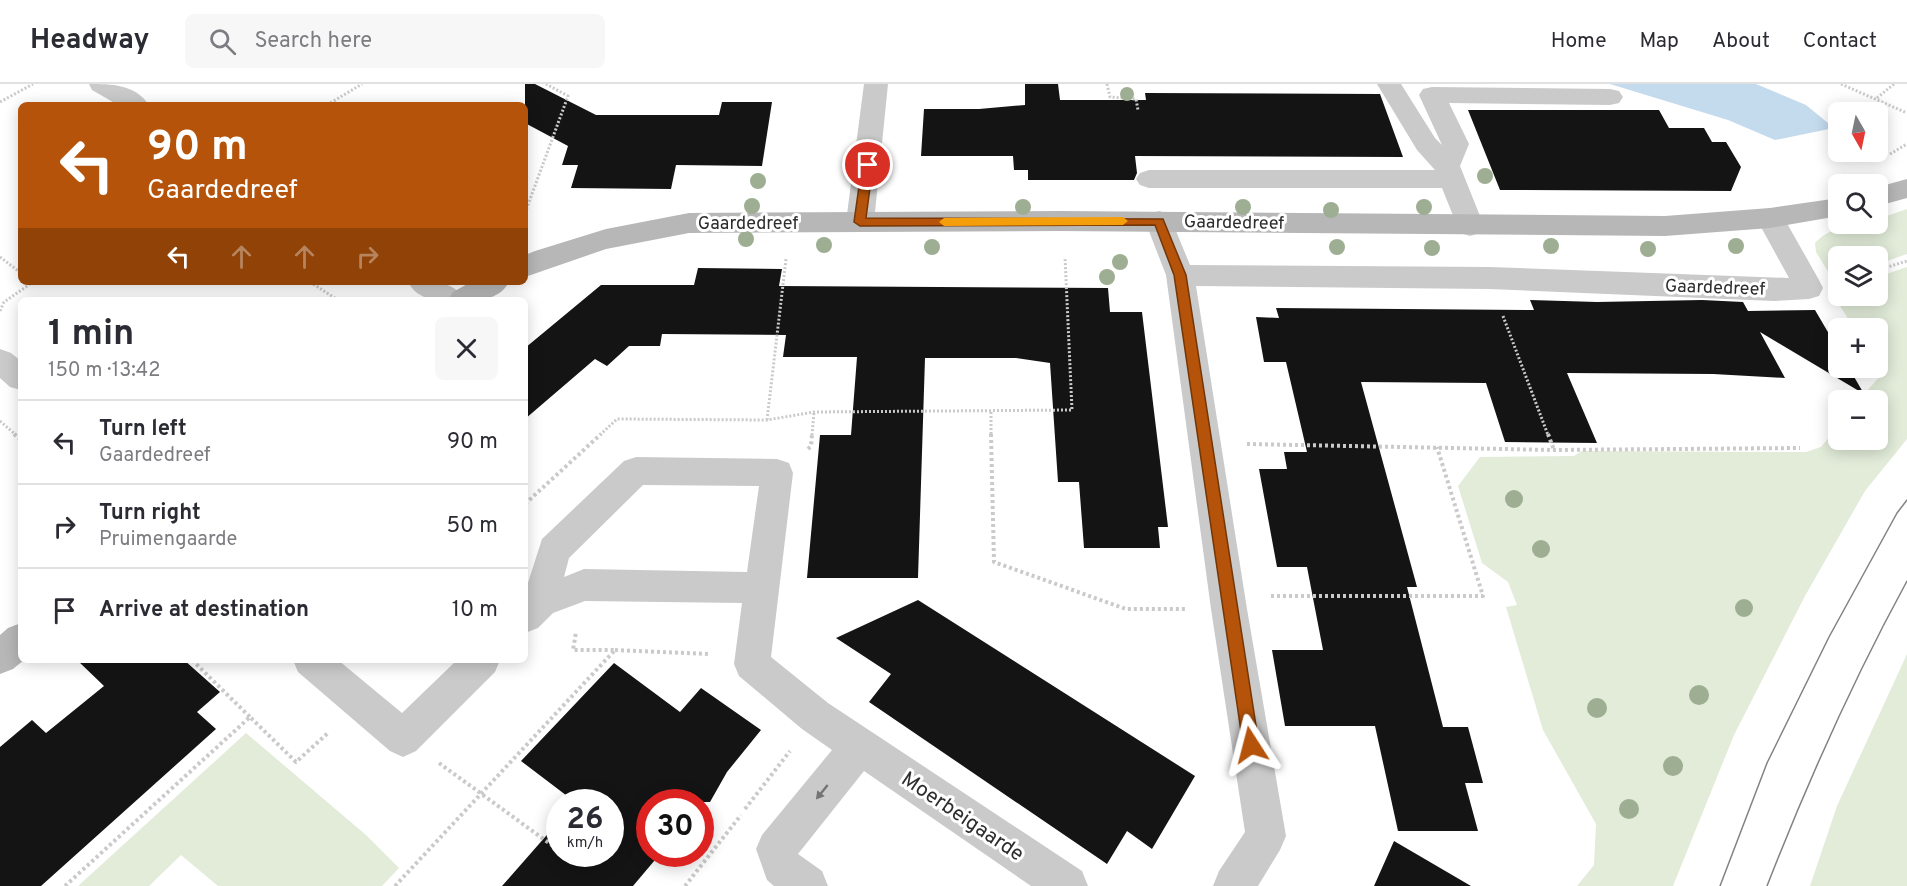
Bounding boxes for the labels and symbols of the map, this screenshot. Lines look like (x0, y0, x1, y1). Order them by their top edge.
north arrow (1828, 102, 1888, 162)
pin (842, 139, 893, 190)
street label: Gaardedreef (1184, 211, 1284, 236)
street label: Gaardedreef (698, 213, 798, 236)
street label: Gaardedreef (1664, 275, 1765, 302)
position arrow (1219, 713, 1283, 777)
street label: Moerbeigaarde (896, 766, 1029, 868)
one-way arrow (815, 784, 828, 800)
speed limit sign: 30 (636, 789, 714, 867)

